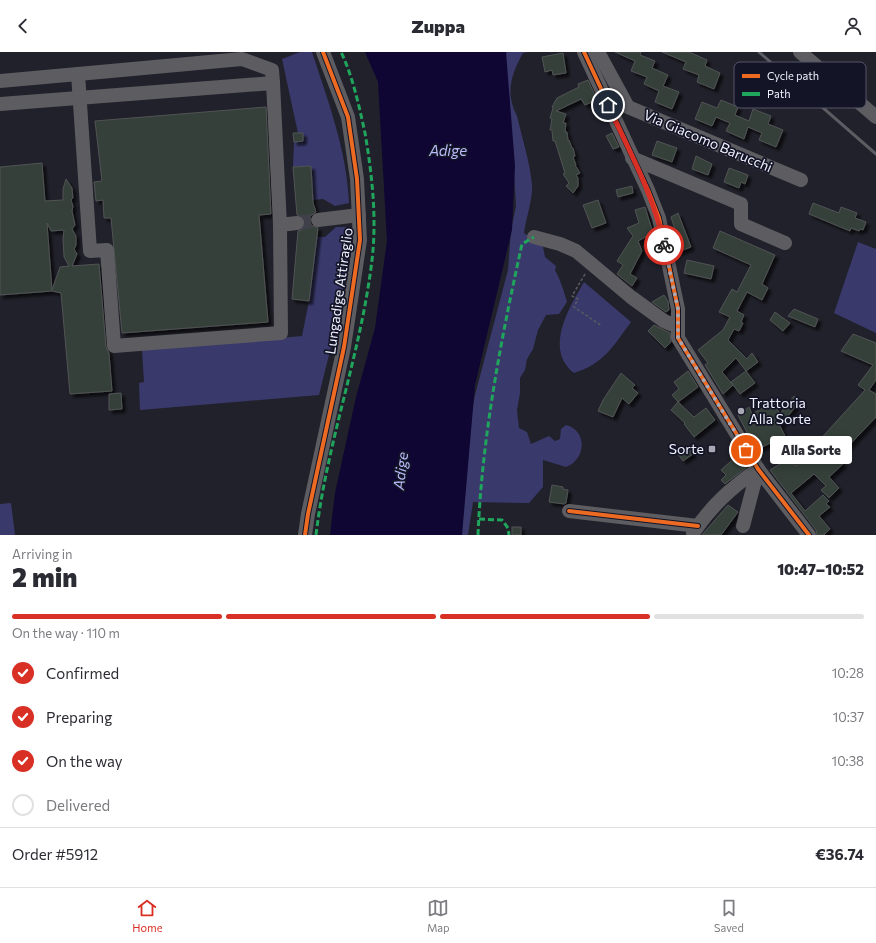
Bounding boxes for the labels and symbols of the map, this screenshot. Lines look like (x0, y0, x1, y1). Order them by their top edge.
legend (734, 62, 866, 108)
text: Cycle path (767, 69, 819, 82)
text: Path (767, 87, 790, 100)
pin (591, 88, 625, 122)
street label: Via Giacomo Barucchi (641, 106, 775, 175)
water label: Adige (428, 141, 467, 159)
courier (644, 225, 684, 265)
street label: Lungadige Attiraglio (321, 226, 356, 355)
place label: Trattoria Alla Sorte (749, 394, 811, 427)
marker: Trattoria Alla Sorte (736, 406, 746, 416)
pin (729, 433, 763, 467)
callout: Alla Sorte (770, 436, 852, 464)
place label: Sorte (669, 440, 704, 457)
marker: Sorte (707, 444, 717, 454)
water label: Adige (389, 451, 411, 492)

